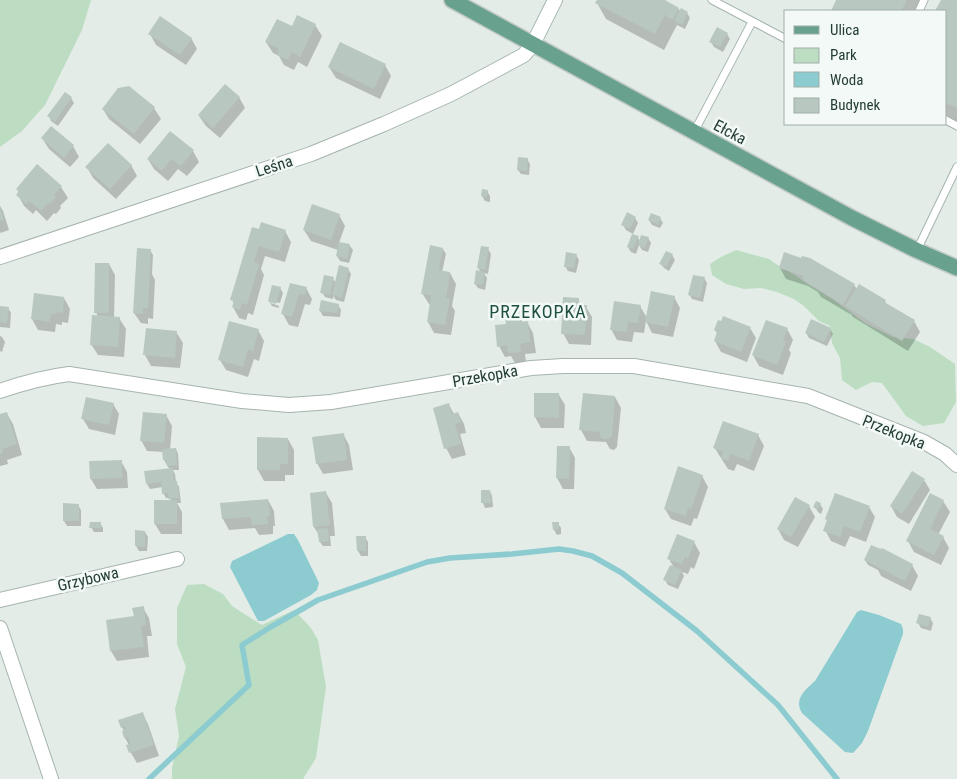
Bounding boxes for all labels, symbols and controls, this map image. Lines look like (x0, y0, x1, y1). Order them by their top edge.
legend (784, 10, 947, 125)
text: Ulica (830, 21, 859, 39)
text: Park (830, 46, 857, 64)
text: Woda (830, 71, 863, 89)
text: Budynek (830, 96, 880, 114)
street label: Ełcka (710, 116, 750, 148)
street label: Leśna (253, 151, 295, 181)
district label: PRZEKOPKA (489, 301, 587, 322)
street label: Przekopka (451, 361, 519, 391)
street label: Przekopka (860, 411, 928, 453)
street label: Grzybowa (56, 563, 120, 595)

